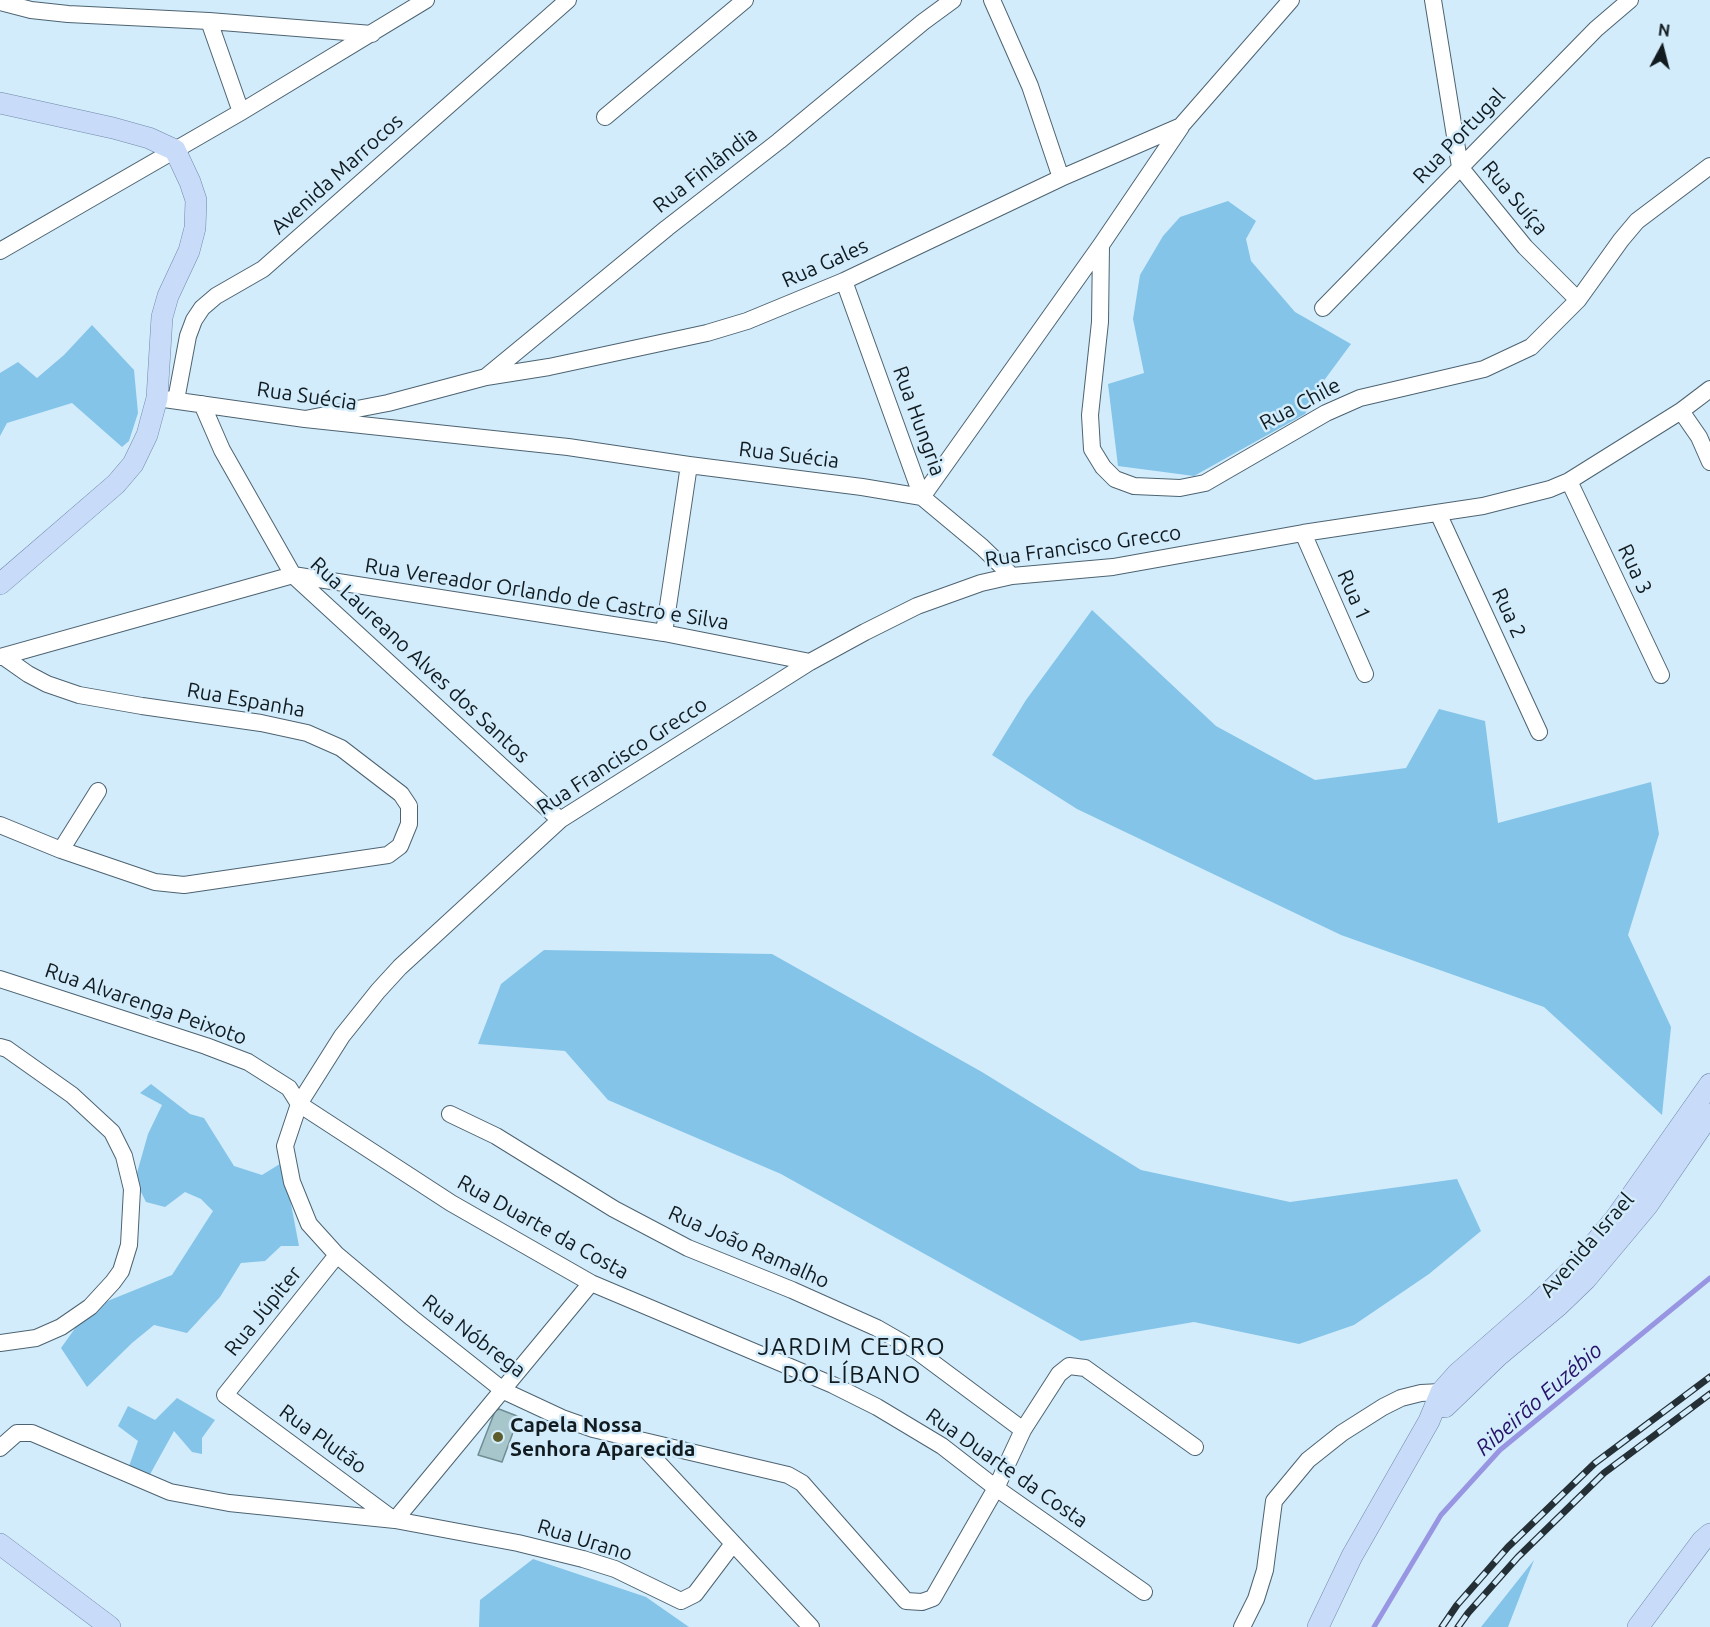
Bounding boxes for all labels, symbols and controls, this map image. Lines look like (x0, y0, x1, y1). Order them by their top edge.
north arrow (1632, 18, 1692, 78)
text: N (1657, 20, 1671, 40)
street label: Rua Portugal (1408, 83, 1510, 189)
street label: Avenida Marrocos (266, 108, 408, 240)
street label: Rua Finlândia (648, 121, 762, 219)
street label: Rua Suíça (1477, 156, 1553, 240)
street label: Rua Gales (778, 233, 872, 293)
street label: Rua Hungria (887, 363, 951, 479)
street label: Rua Chile (1255, 372, 1345, 436)
street label: Rua Suécia (255, 376, 359, 416)
street label: Rua Suécia (737, 436, 841, 474)
street label: Rua Francisco Grecco (983, 520, 1183, 572)
street label: Rua 3 (1612, 540, 1658, 598)
street label: Rua Laureano Alves dos Santos (305, 552, 535, 768)
street label: Rua Vereador Orlando de Castro e Silva (363, 553, 731, 635)
street label: Rua 1 (1332, 566, 1376, 624)
street label: Rua 2 (1486, 584, 1532, 642)
street label: Rua Espanha (185, 677, 307, 723)
street label: Rua Francisco Grecco (532, 692, 712, 820)
street label: Rua Alvarenga Peixoto (42, 958, 250, 1050)
street label: Rua Duarte da Costa (453, 1169, 633, 1285)
street label: Avenida Israel (1535, 1187, 1639, 1303)
street label: Rua João Ramalho (665, 1200, 833, 1294)
street label: Rua Júpiter (219, 1261, 307, 1361)
street label: Rua Nóbrega (417, 1289, 531, 1383)
district label: JARDIM CEDRO DO LÍBANO (758, 1333, 946, 1389)
water label: Ribeirão Euzébio (1470, 1337, 1608, 1461)
street label: Rua Plutão (274, 1399, 372, 1479)
street label: Rua Duarte da Costa (921, 1403, 1093, 1533)
place label: Capela Nossa Senhora Aparecida (510, 1412, 696, 1462)
marker: Capela Nossa Senhora Aparecida (491, 1430, 505, 1444)
street label: Rua Urano (534, 1514, 636, 1566)

